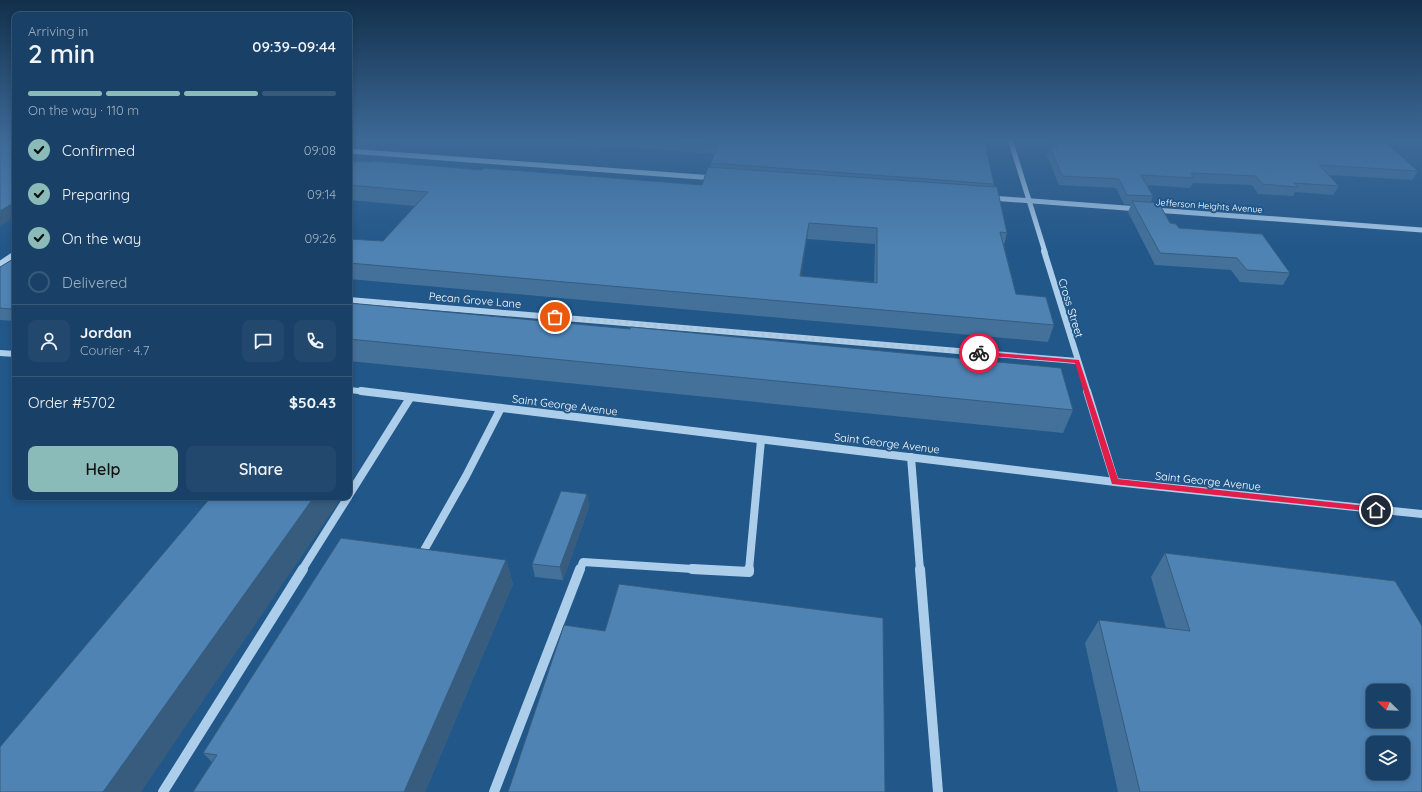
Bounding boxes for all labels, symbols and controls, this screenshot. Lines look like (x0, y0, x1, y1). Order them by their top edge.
text: Arriving in (28, 23, 88, 39)
text: 2 min (28, 37, 95, 70)
text: 09:39–09:44 (252, 37, 336, 56)
text: On the way · 110 m (28, 102, 139, 118)
icon: check (28, 139, 50, 161)
text: Confirmed (62, 141, 135, 160)
text: 09:08 (304, 142, 336, 158)
icon: check (28, 183, 50, 205)
text: Preparing (62, 185, 130, 204)
text: 09:14 (307, 186, 336, 202)
street label: Jefferson Heights Avenue (1155, 196, 1263, 215)
icon: check (28, 227, 50, 249)
text: On the way (62, 229, 141, 248)
text: 09:26 (304, 230, 336, 246)
text: Delivered (62, 273, 127, 292)
street label: Cross Street (1055, 277, 1087, 340)
street label: Pecan Grove Lane (428, 289, 522, 311)
pin (538, 300, 572, 334)
icon: bag (544, 306, 566, 328)
button: person (28, 320, 70, 362)
button: chat (242, 320, 284, 362)
button: phone (294, 320, 336, 362)
text: Jordan (80, 323, 132, 342)
courier (959, 333, 999, 373)
text: Courier · 4.7 (80, 342, 149, 358)
icon: bike (968, 342, 990, 364)
street label: Saint George Avenue (511, 392, 619, 418)
text: Order #5702 (28, 393, 115, 412)
text: $50.43 (289, 393, 336, 412)
street label: Saint George Avenue (833, 430, 941, 456)
button: Help (28, 446, 178, 492)
button: Share (186, 446, 336, 492)
street label: Saint George Avenue (1154, 468, 1262, 494)
pin (1359, 493, 1393, 527)
icon: home (1365, 499, 1387, 521)
north arrow (1366, 684, 1410, 728)
map controls (1366, 684, 1410, 780)
button: layers (1366, 736, 1410, 780)

